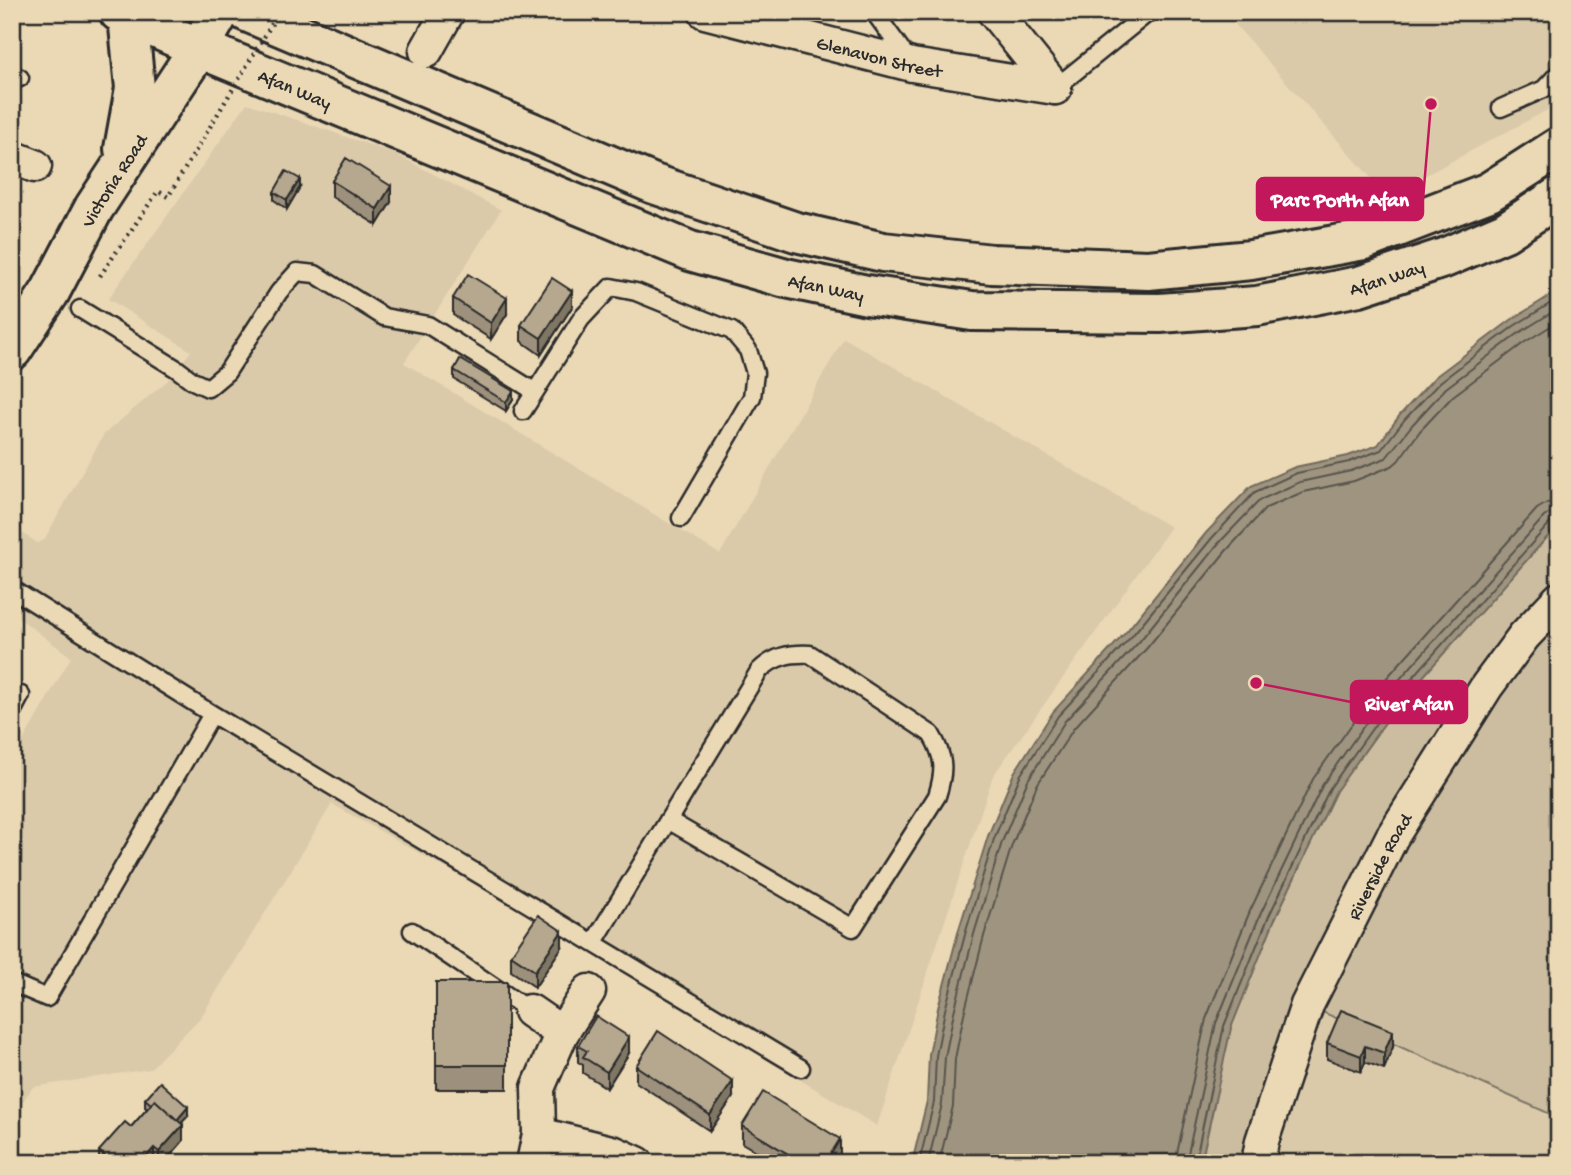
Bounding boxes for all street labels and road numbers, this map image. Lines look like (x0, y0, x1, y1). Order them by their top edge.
street label: Glenavon Street (814, 33, 945, 85)
street label: Afan Way (254, 66, 335, 117)
street label: Victoria Road (77, 129, 155, 233)
street label: Afan Way (1348, 257, 1429, 303)
street label: Afan Way (785, 271, 866, 309)
street label: Riverside Road (1344, 809, 1420, 924)

